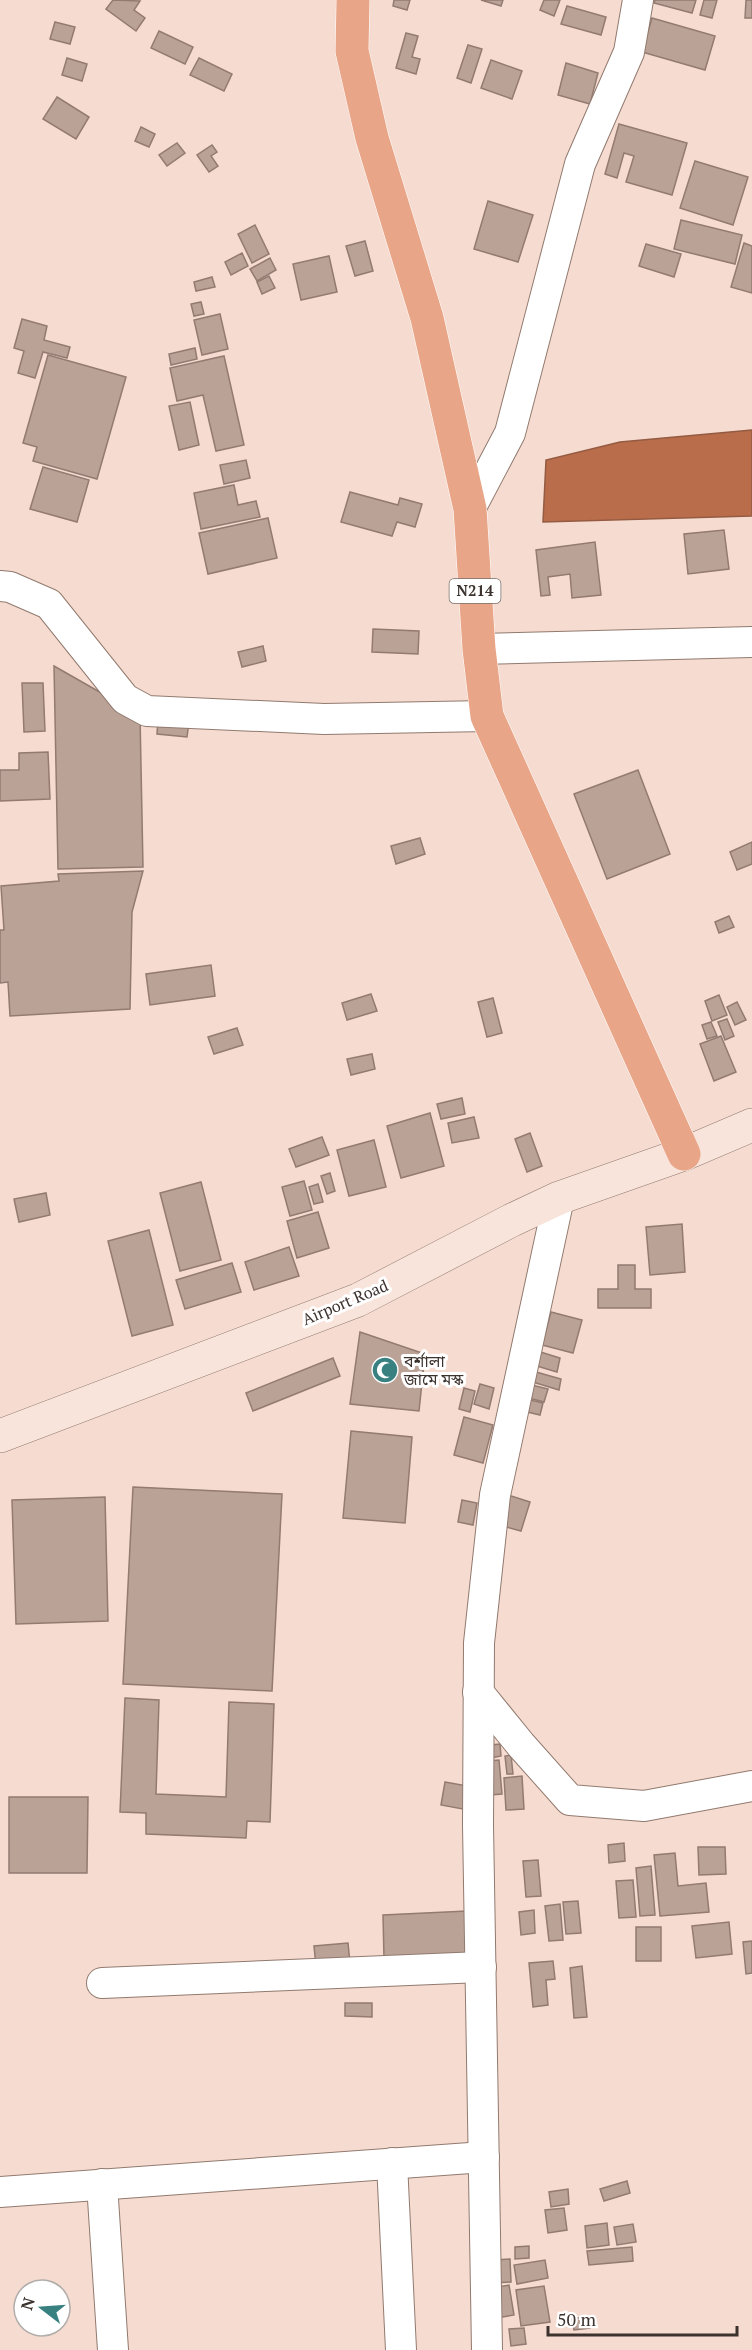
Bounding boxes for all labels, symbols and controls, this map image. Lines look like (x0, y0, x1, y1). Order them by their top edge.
road number: N214 (450, 579, 500, 603)
street label: Airport Road (299, 1274, 391, 1330)
place label: বর্শালা জামে মস্ক (403, 1350, 464, 1390)
mosque icon: বর্শালা জামে মস্ক (370, 1355, 400, 1385)
north arrow (12, 2278, 72, 2338)
text: N (15, 2295, 40, 2313)
scale bar (548, 2299, 737, 2337)
text: 50 m (557, 2307, 597, 2331)

